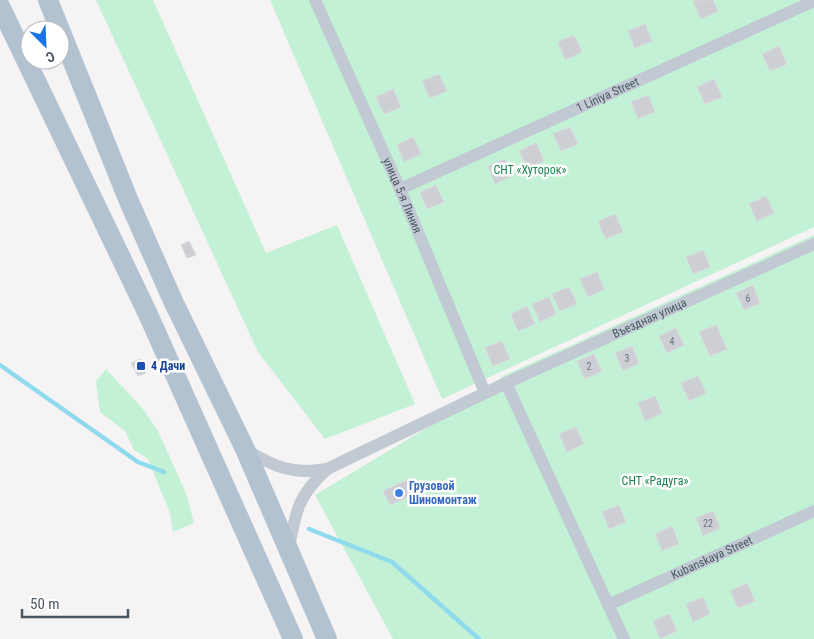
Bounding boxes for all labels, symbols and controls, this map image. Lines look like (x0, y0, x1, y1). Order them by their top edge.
north arrow (20, 20, 70, 70)
text: С (43, 48, 57, 66)
street label: 1 Liniya Street (574, 74, 642, 115)
street label: улица 5-я Линия (380, 155, 425, 235)
park label: СНТ «Хуторок» (494, 163, 566, 177)
house number: 6 (746, 293, 751, 304)
street label: Въездная улица (610, 295, 689, 341)
house number: 4 (670, 336, 675, 347)
house number: 3 (625, 353, 630, 364)
place label: 4 Дачи (151, 359, 185, 373)
marker: 4 Дачи (135, 360, 147, 372)
house number: 2 (587, 361, 592, 372)
park label: СНТ «Радуга» (622, 474, 688, 488)
place label: Грузовой Шиномонтаж (409, 479, 477, 507)
marker: Грузовой Шиномонтаж (393, 487, 405, 499)
house number: 22 (703, 518, 713, 529)
street label: Kubanskaya Street (669, 533, 755, 582)
scale bar (22, 586, 129, 618)
text: 50 m (30, 595, 60, 613)

